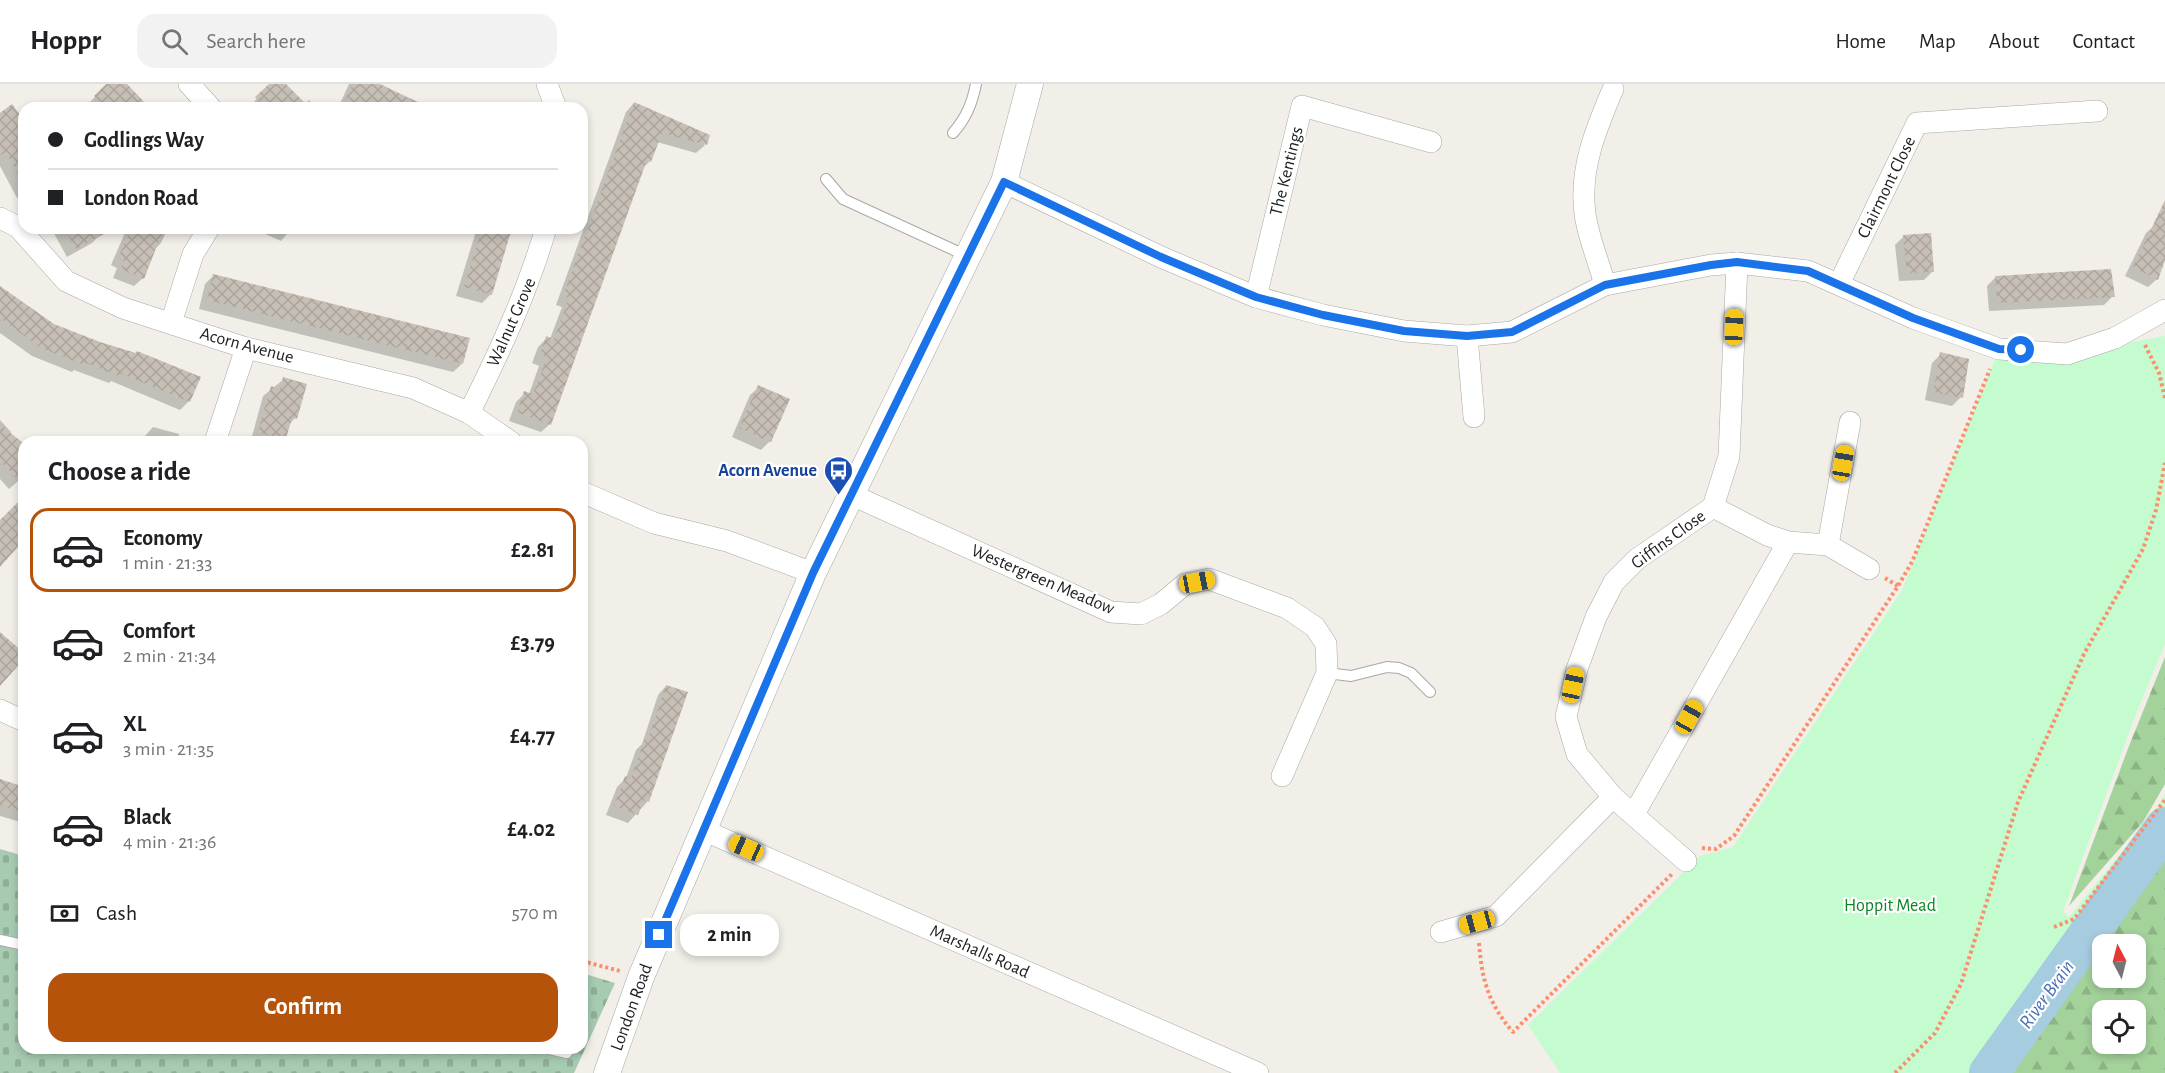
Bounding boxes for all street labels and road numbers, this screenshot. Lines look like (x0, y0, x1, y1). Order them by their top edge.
street label: The Kentings (1267, 125, 1307, 218)
street label: Clairmont Close (1854, 134, 1919, 241)
street label: Walnut Grove (484, 275, 540, 370)
street label: Acorn Avenue (198, 325, 296, 367)
street label: Giffins Close (1628, 507, 1709, 573)
street label: Westergreen Meadow (968, 542, 1117, 618)
street label: Marshalls Road (927, 922, 1032, 982)
street label: London Road (608, 961, 656, 1053)

